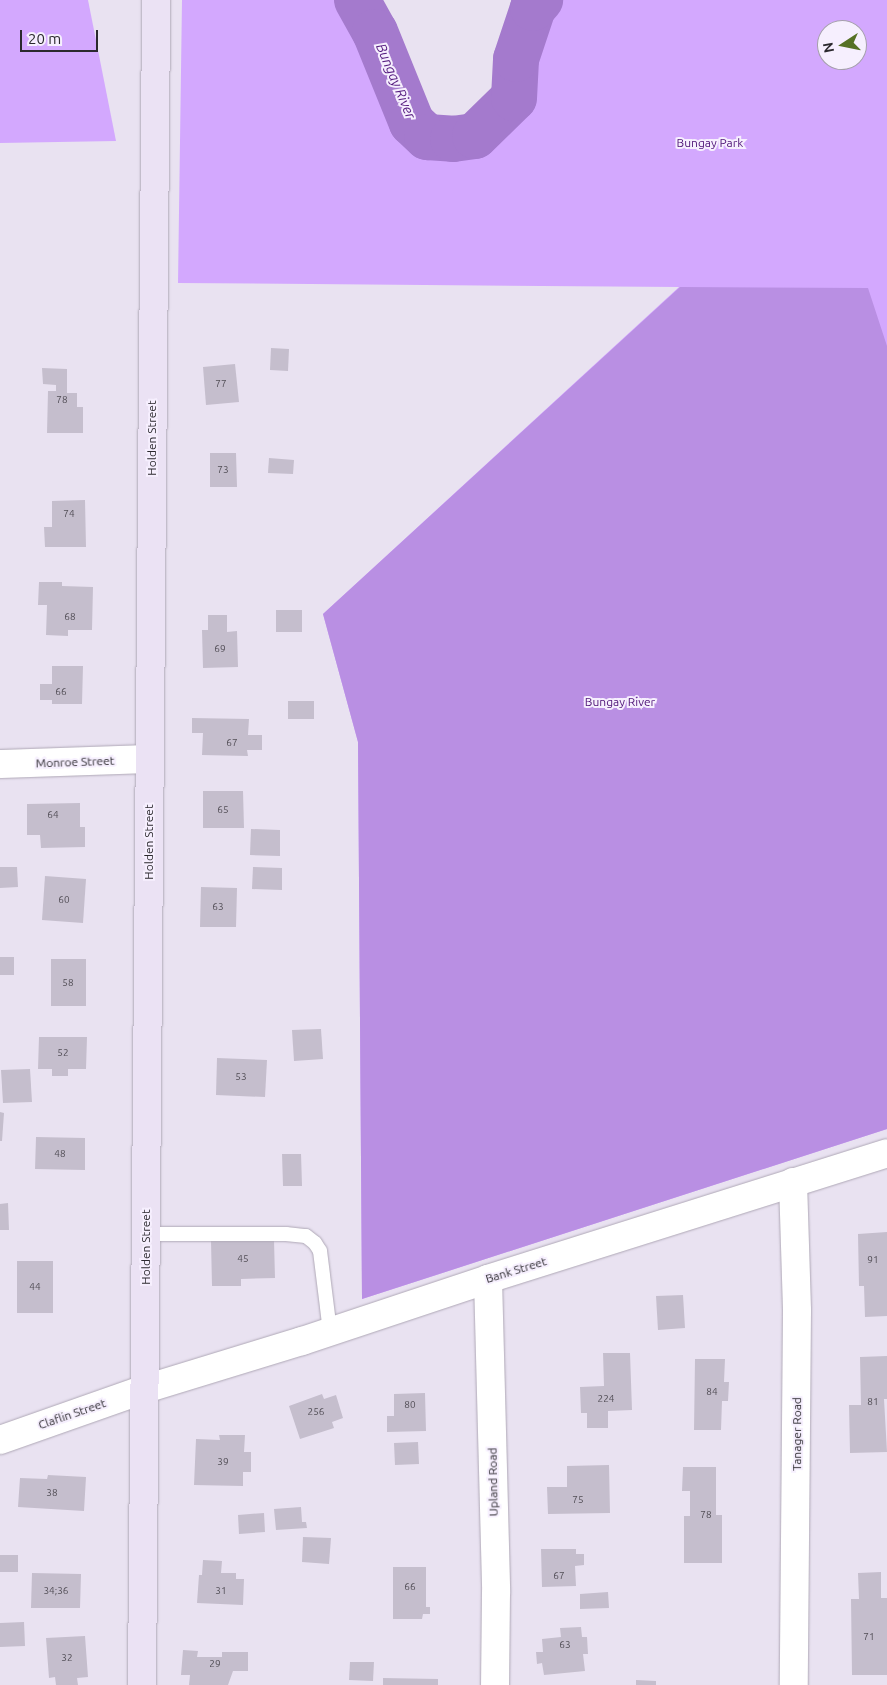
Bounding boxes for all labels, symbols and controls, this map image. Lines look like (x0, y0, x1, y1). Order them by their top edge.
scale bar (22, 20, 100, 52)
north arrow (817, 20, 867, 70)
text: 20 m (28, 30, 61, 47)
water label: Bungay River (373, 41, 419, 121)
text: N (819, 41, 837, 54)
park label: Bungay Park (677, 136, 743, 150)
house number: 77 (215, 378, 227, 390)
house number: 78 (56, 394, 68, 406)
street label: Holden Street (145, 400, 159, 476)
house number: 73 (217, 464, 229, 476)
house number: 74 (63, 508, 75, 520)
house number: 68 (64, 611, 76, 623)
house number: 69 (214, 643, 226, 655)
house number: 66 (55, 686, 67, 698)
park label: Bungay River (585, 695, 655, 709)
house number: 67 (226, 737, 238, 749)
street label: Monroe Street (35, 753, 115, 771)
street label: Holden Street (142, 804, 156, 880)
house number: 65 (217, 804, 229, 816)
house number: 64 (47, 809, 59, 821)
house number: 60 (58, 894, 70, 906)
house number: 63 (212, 901, 224, 913)
house number: 58 (62, 977, 74, 989)
house number: 52 (57, 1047, 69, 1059)
house number: 53 (235, 1071, 247, 1083)
house number: 48 (54, 1148, 66, 1160)
street label: Holden Street (139, 1209, 153, 1285)
house number: 45 (237, 1253, 249, 1265)
street label: Bank Street (484, 1254, 548, 1286)
house number: 91 (867, 1254, 879, 1266)
house number: 44 (29, 1281, 41, 1293)
house number: 84 (706, 1386, 718, 1398)
house number: 224 (598, 1393, 614, 1405)
street label: Claflin Street (36, 1396, 108, 1432)
house number: 81 (867, 1396, 879, 1408)
street label: Tanager Road (790, 1397, 804, 1471)
house number: 80 (404, 1399, 416, 1411)
house number: 256 (308, 1406, 324, 1418)
street label: Upland Road (485, 1447, 501, 1517)
house number: 39 (217, 1456, 229, 1468)
house number: 38 (46, 1487, 58, 1499)
house number: 75 (572, 1494, 584, 1506)
house number: 78 (700, 1509, 712, 1521)
house number: 67 (553, 1570, 565, 1582)
house number: 66 (404, 1581, 416, 1593)
house number: 34;36 (43, 1585, 69, 1597)
house number: 31 (215, 1585, 227, 1597)
house number: 71 (863, 1631, 875, 1643)
house number: 63 (559, 1639, 571, 1651)
house number: 32 (61, 1652, 73, 1664)
house number: 29 (209, 1658, 221, 1670)

